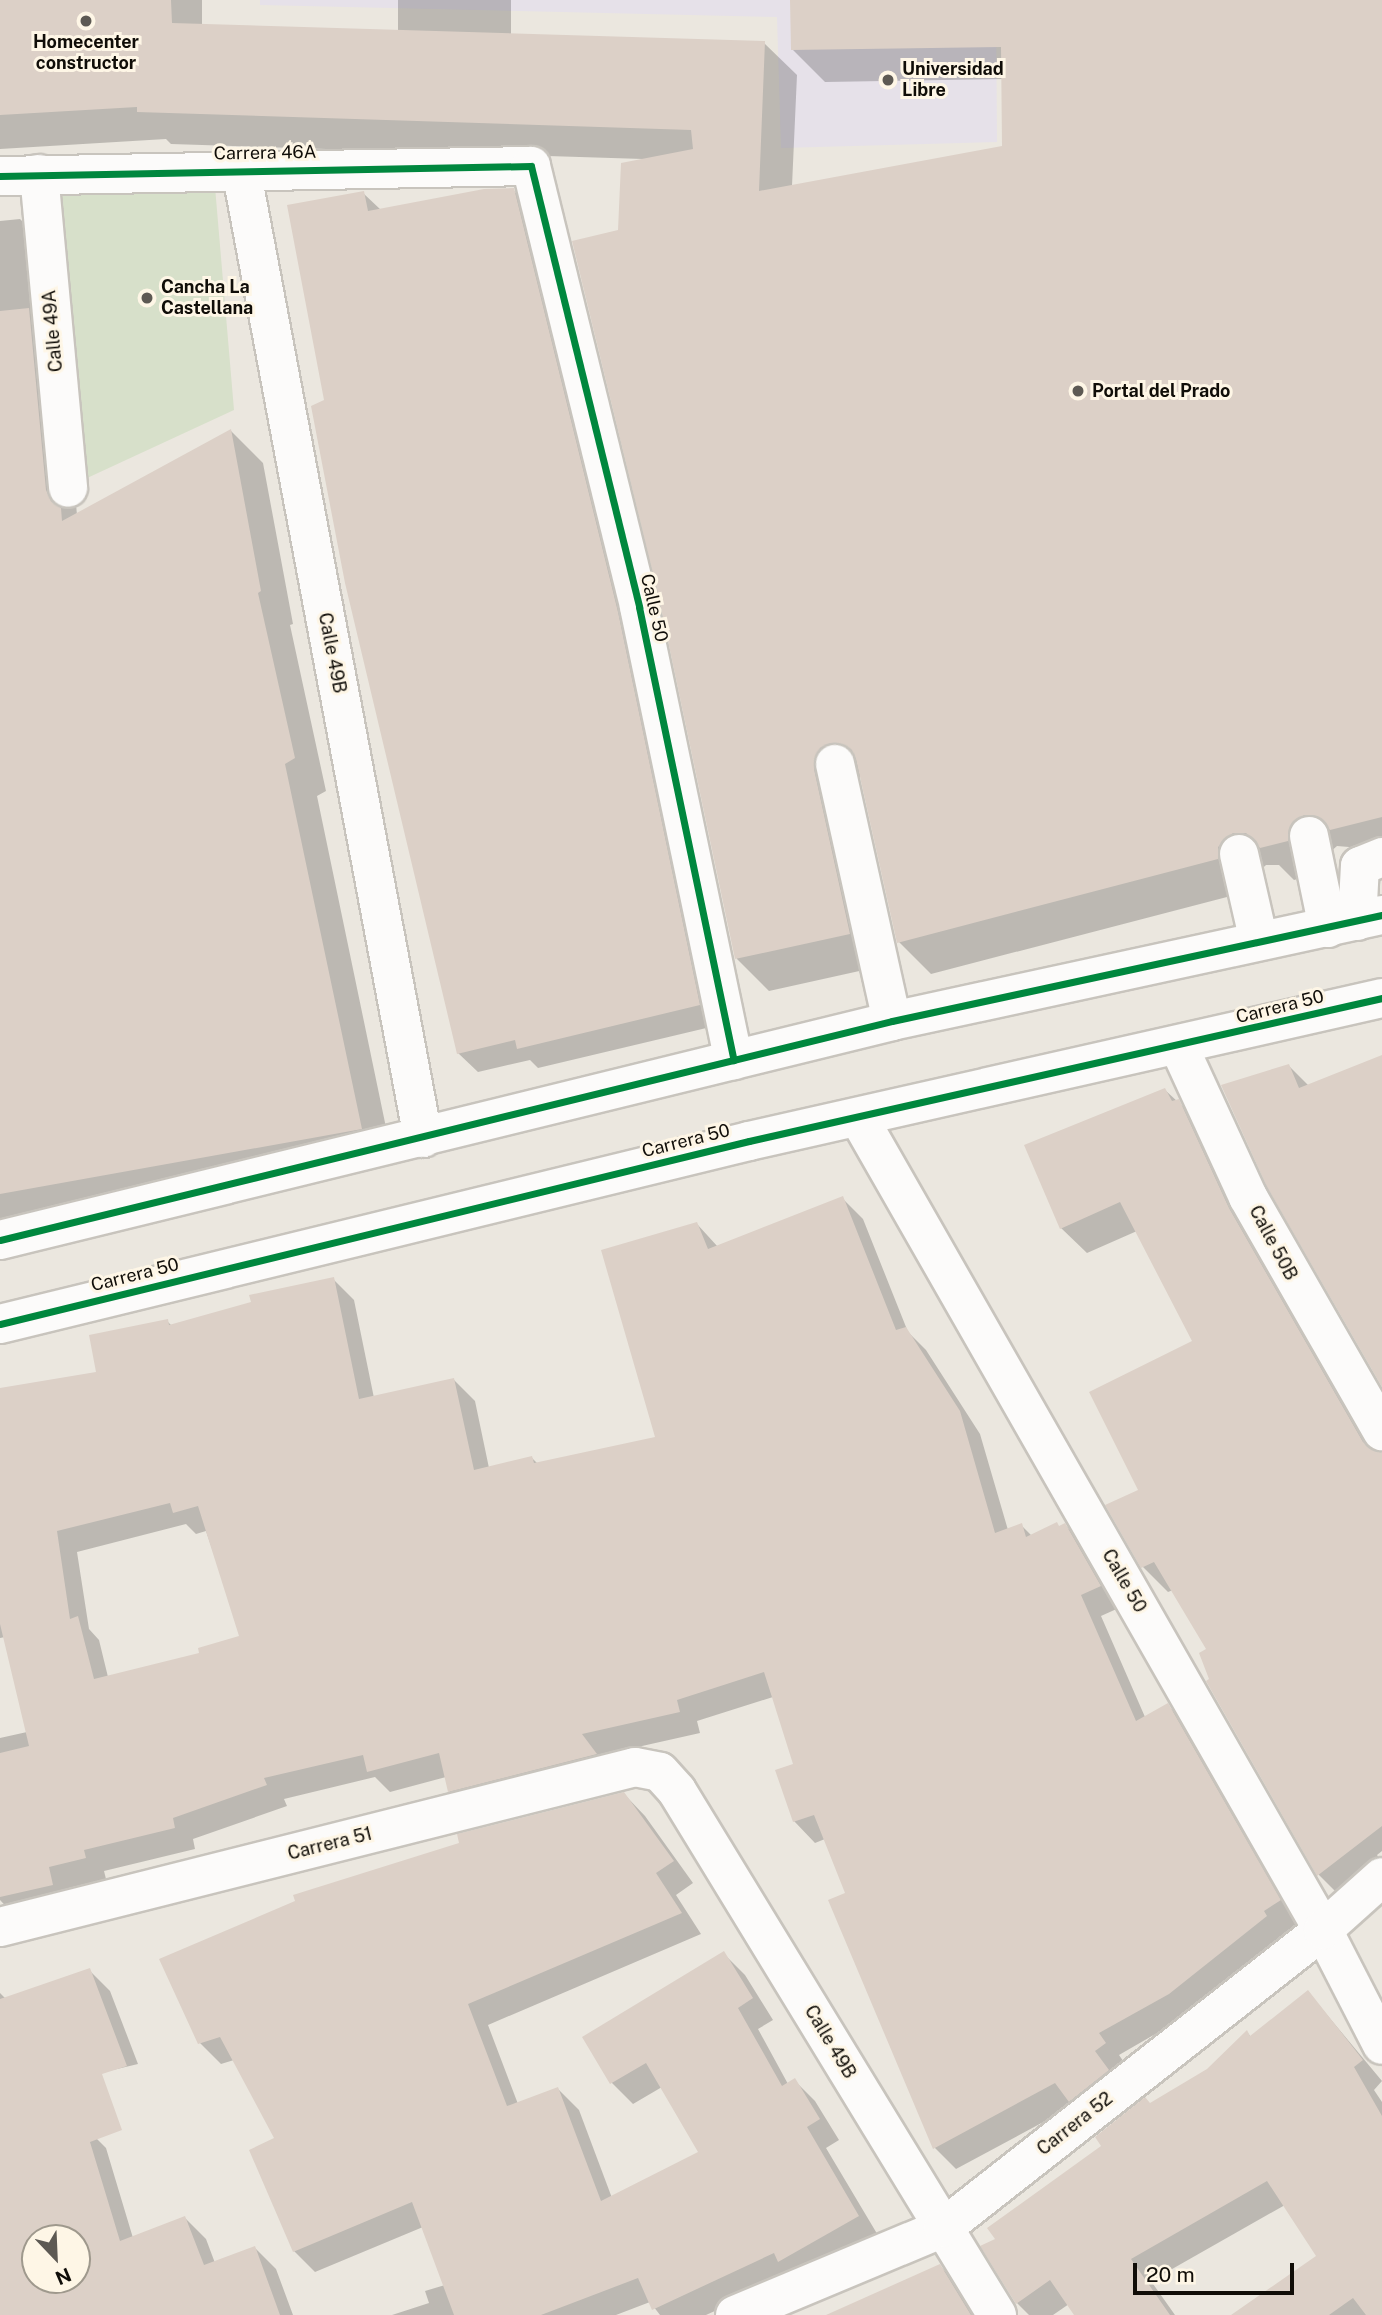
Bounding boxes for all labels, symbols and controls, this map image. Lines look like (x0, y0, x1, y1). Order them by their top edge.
marker: Homecenter constructor (78, 13, 94, 29)
place label: Homecenter constructor (33, 32, 139, 74)
place label: Universidad Libre (902, 59, 1004, 102)
marker: Universidad Libre (880, 72, 896, 88)
street label: Carrera 46A (213, 141, 317, 165)
place label: Cancha La Castellana (161, 277, 253, 320)
street label: Calle 49A (39, 289, 67, 373)
marker: Cancha La Castellana (139, 290, 155, 306)
place label: Portal del Prado (1092, 380, 1231, 402)
marker: Portal del Prado (1070, 383, 1086, 399)
street label: Calle 50 (636, 572, 672, 644)
street label: Calle 49B (314, 611, 350, 695)
street label: Carrera 50 (1234, 986, 1326, 1028)
street label: Carrera 50 (640, 1120, 732, 1162)
street label: Calle 50B (1244, 1202, 1302, 1284)
street label: Carrera 50 (89, 1254, 181, 1296)
street label: Calle 50 (1097, 1545, 1151, 1617)
street label: Carrera 51 (286, 1823, 374, 1865)
street label: Calle 49B (800, 2001, 860, 2083)
street label: Carrera 52 (1033, 2088, 1117, 2160)
north arrow (21, 2224, 91, 2294)
scale bar (1137, 2248, 1298, 2292)
text: 20 m (1146, 2262, 1195, 2287)
text: N (52, 2263, 75, 2290)

